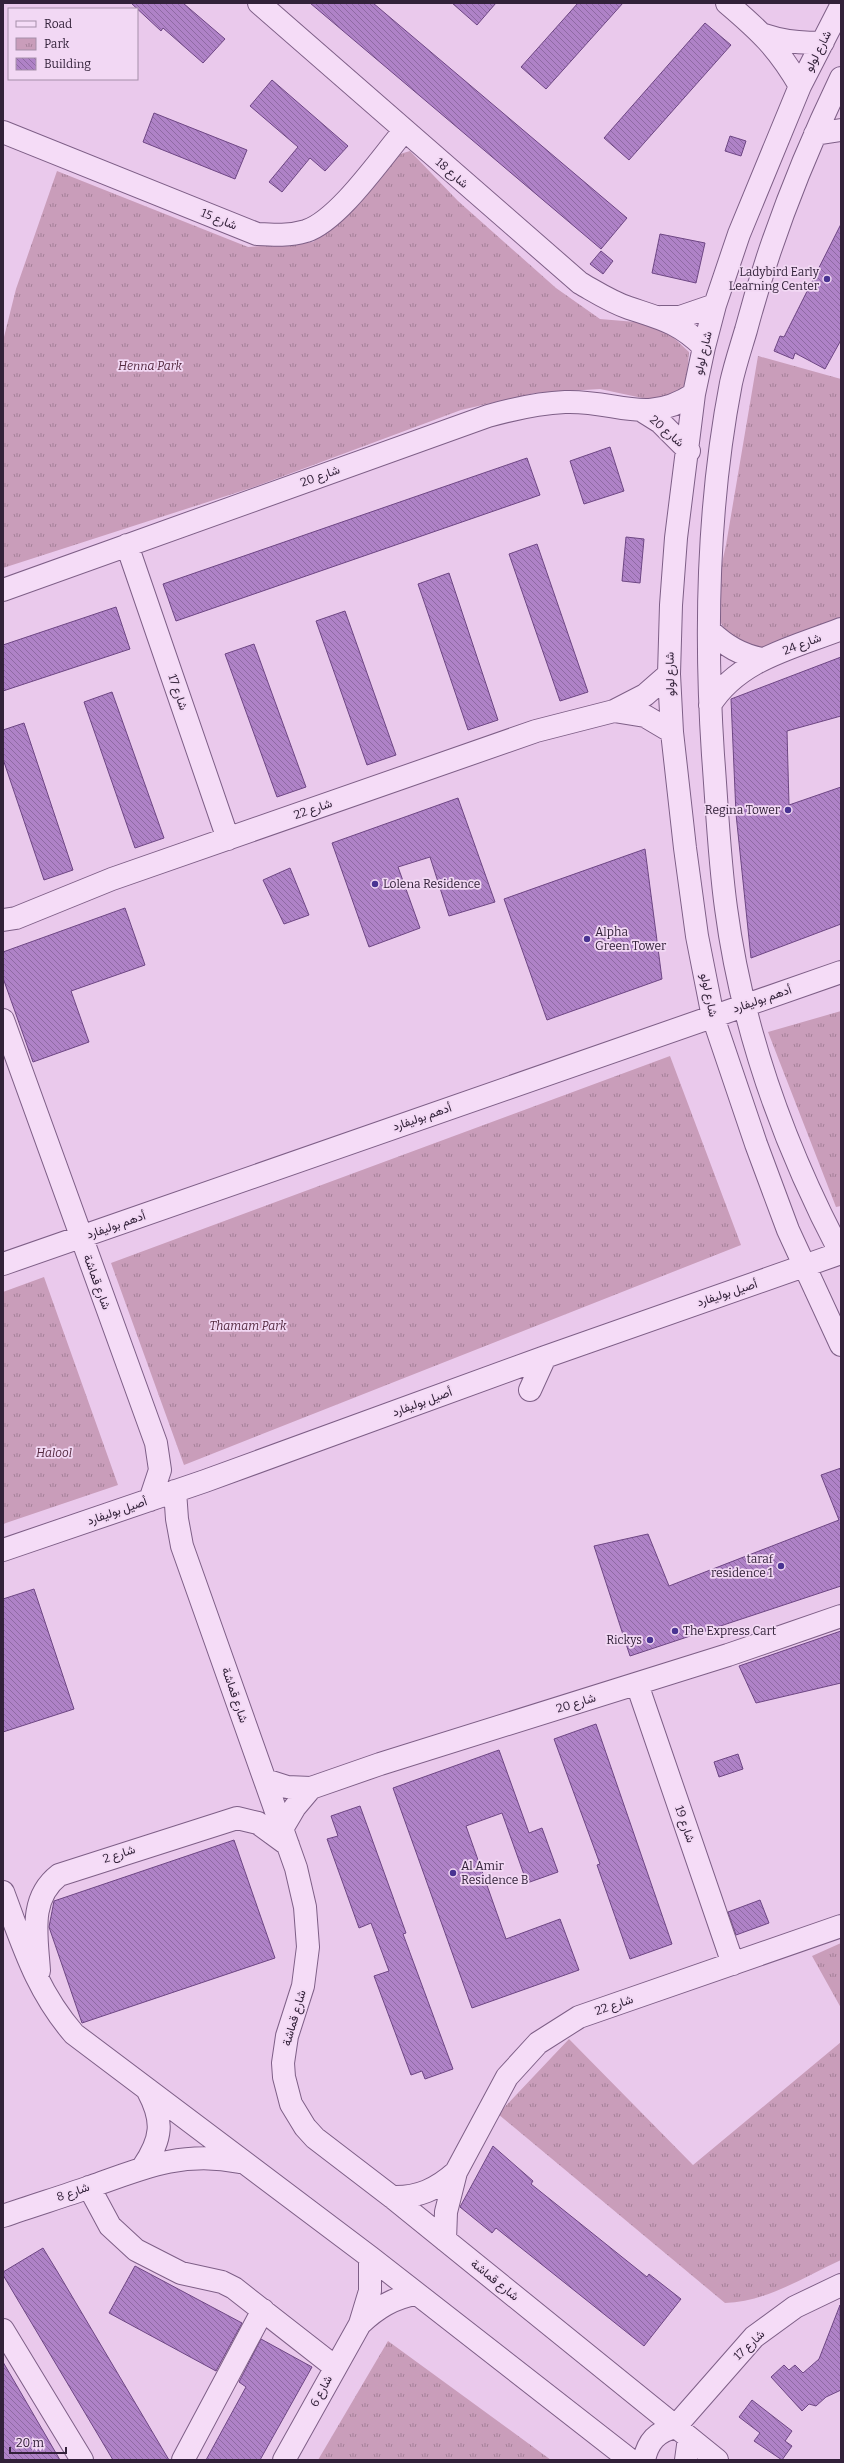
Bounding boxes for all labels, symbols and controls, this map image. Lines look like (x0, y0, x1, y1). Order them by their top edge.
legend (8, 8, 138, 80)
text: Road (44, 17, 72, 31)
street label: شارع لولو (802, 28, 836, 75)
text: Park (44, 37, 70, 51)
text: Building (44, 57, 91, 71)
street label: شارع 18 (432, 155, 471, 192)
street label: شارع 15 (198, 205, 239, 234)
place label: Ladybird Early Learning Center (729, 265, 820, 293)
marker: Ladybird Early Learning Center (822, 274, 832, 284)
street label: شارع لولو (691, 330, 717, 377)
park label: Henna Park (118, 359, 182, 373)
street label: شارع 20 (646, 412, 687, 451)
street label: شارع 20 (298, 462, 342, 491)
street label: شارع 24 (781, 630, 824, 660)
street label: شارع لولو (663, 652, 679, 696)
street label: شارع 17 (163, 672, 191, 713)
street label: شارع 22 (292, 796, 335, 824)
place label: Regina Tower (705, 803, 781, 817)
marker: Regina Tower (783, 805, 793, 815)
place label: Lolena Residence (383, 877, 480, 891)
marker: Lolena Residence (370, 879, 380, 889)
place label: Alpha Green Tower (595, 925, 667, 953)
marker: Alpha Green Tower (582, 934, 592, 944)
street label: شارع لولو (696, 972, 720, 1018)
street label: أدهم بوليفارد (731, 982, 794, 1017)
street label: أدهم بوليفارد (391, 1100, 454, 1135)
street label: أدهم بوليفارد (85, 1208, 148, 1243)
street label: شارع قماشة (79, 1252, 113, 1312)
street label: أصيل بوليفارد (695, 1277, 760, 1310)
park label: Thamam Park (209, 1319, 287, 1333)
street label: أصيل بوليفارد (390, 1385, 454, 1420)
park label: Halool (36, 1446, 72, 1460)
street label: أصيل بوليفارد (85, 1494, 149, 1529)
place label: taraf residence 1 (711, 1552, 774, 1580)
marker: taraf residence 1 (776, 1561, 786, 1571)
place label: The Express Cart (683, 1624, 777, 1638)
marker: The Express Cart (670, 1626, 680, 1636)
place label: Rickys (606, 1633, 642, 1647)
marker: Rickys (645, 1635, 655, 1645)
street label: شارع قماشة (217, 1665, 251, 1725)
street label: شارع 20 (554, 1690, 598, 1718)
street label: شارع 19 (670, 1804, 698, 1845)
street label: شارع 2 (101, 1842, 138, 1868)
place label: Al Amir Residence B (461, 1859, 528, 1887)
marker: Al Amir Residence B (448, 1868, 458, 1878)
street label: شارع قماشة (279, 1988, 311, 2048)
street label: شارع 22 (593, 1992, 636, 2020)
street label: شارع 8 (55, 2180, 92, 2206)
street label: شارع قماشة (467, 2256, 522, 2305)
street label: شارع 17 (731, 2327, 769, 2364)
street label: شارع 6 (307, 2373, 337, 2410)
scale bar (10, 2429, 66, 2455)
text: 20 m (16, 2436, 45, 2450)

